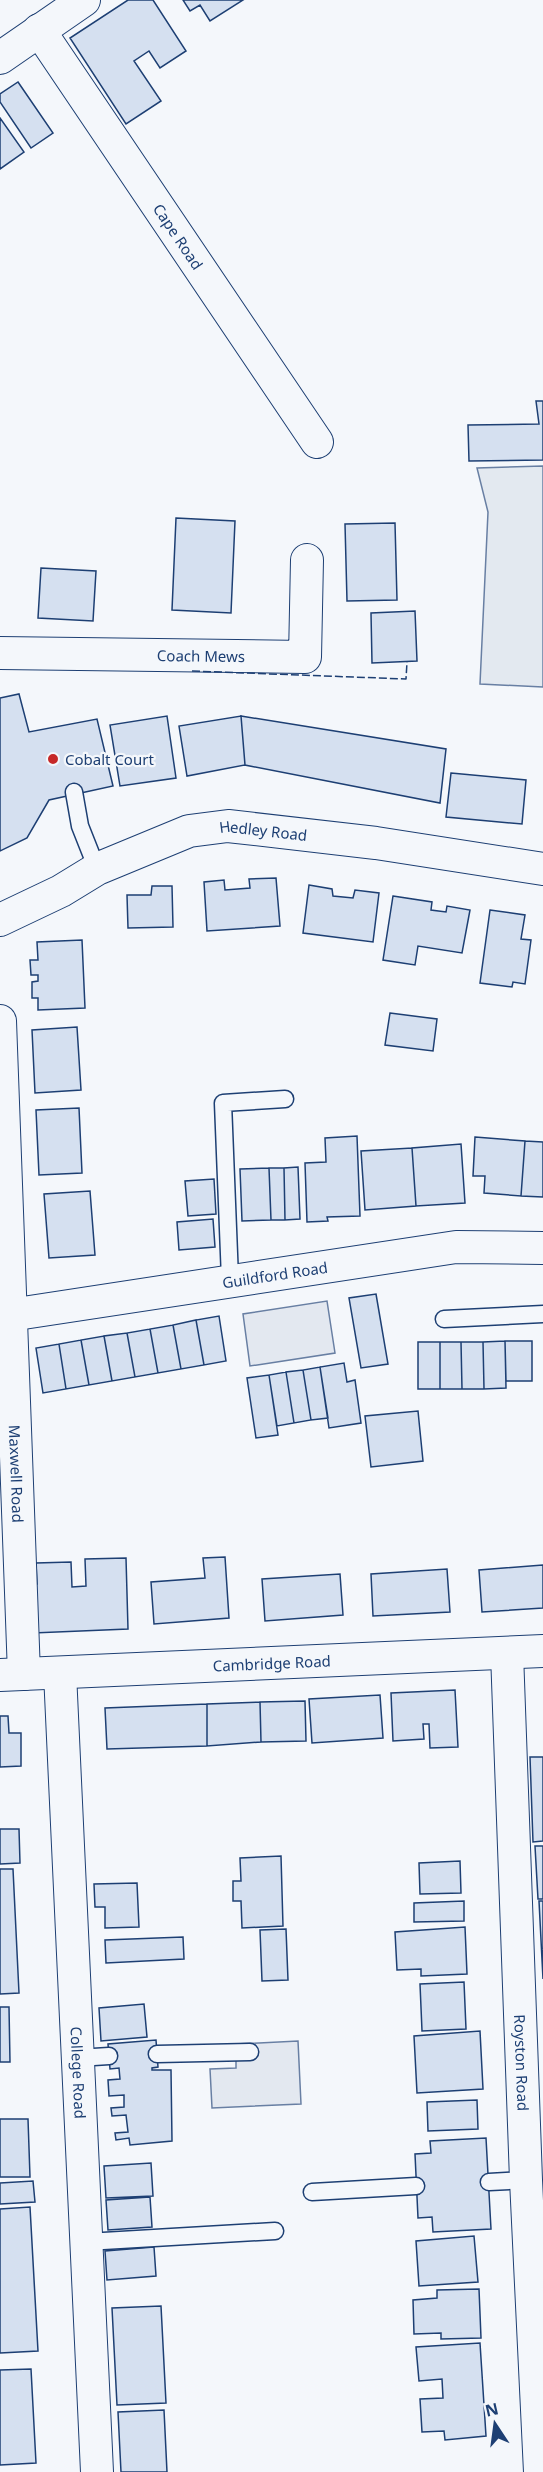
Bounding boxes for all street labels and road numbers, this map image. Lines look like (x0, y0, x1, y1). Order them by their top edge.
street label: Cape Road (149, 199, 208, 273)
street label: Coach Mews (157, 645, 245, 666)
street label: Hedley Road (218, 816, 308, 845)
street label: Guildford Road (221, 1257, 329, 1293)
street label: Maxwell Road (5, 1424, 28, 1523)
street label: Cambridge Road (212, 1650, 331, 1676)
street label: Royston Road (510, 2014, 534, 2111)
street label: College Road (66, 2026, 91, 2119)

